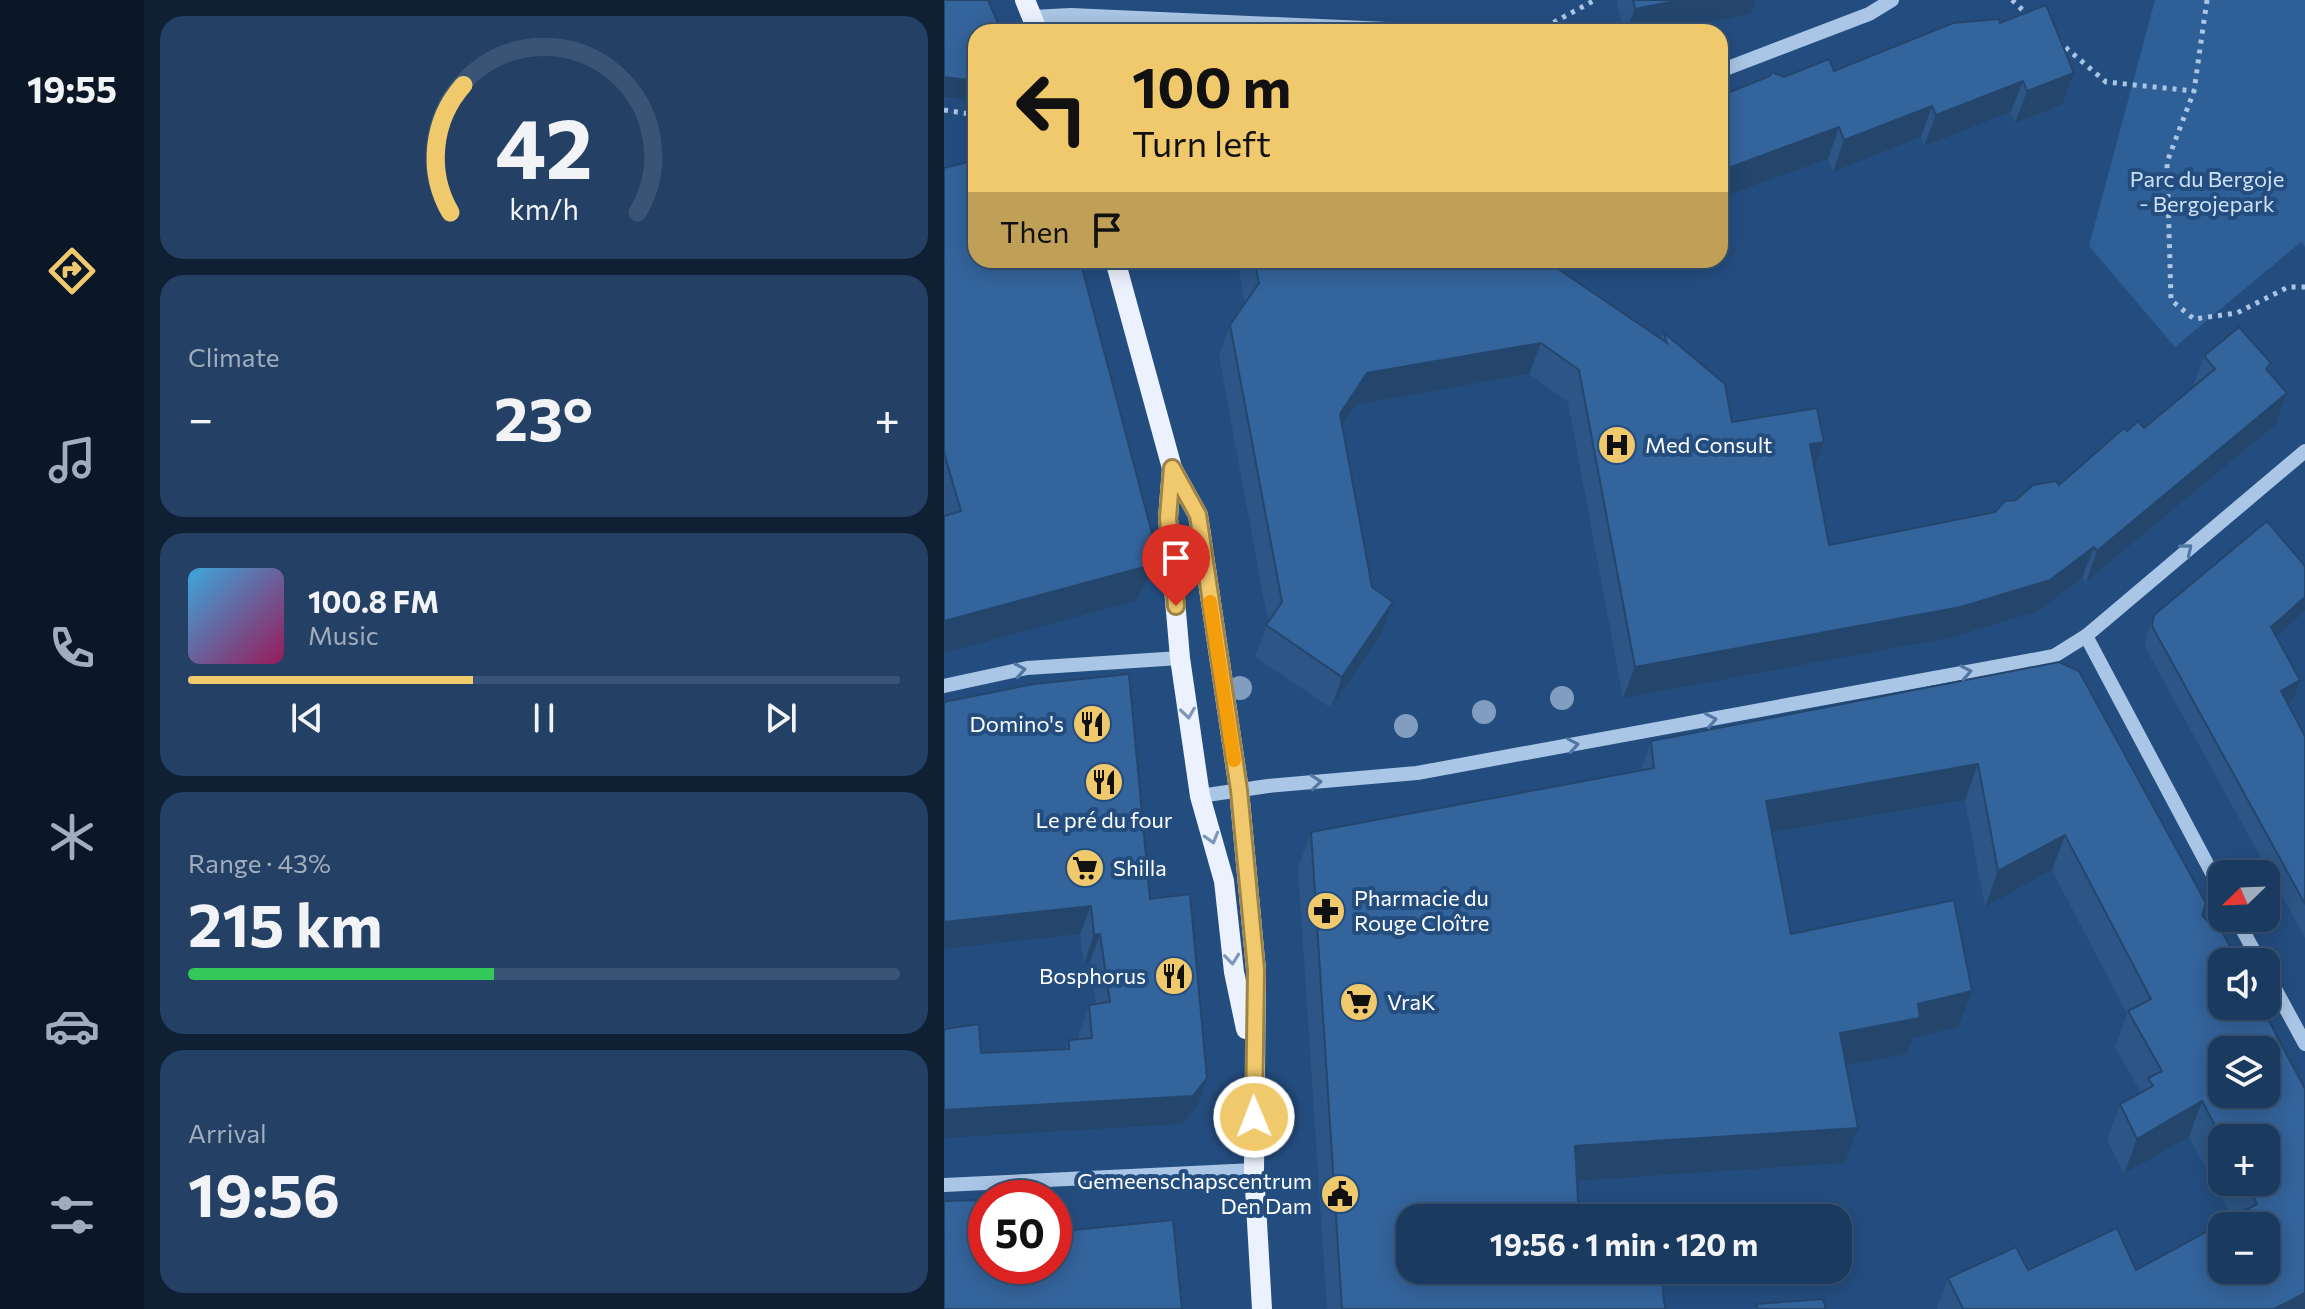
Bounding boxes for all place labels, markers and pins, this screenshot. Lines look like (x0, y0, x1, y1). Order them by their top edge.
hospital icon: Med Consult (1596, 424, 1638, 466)
place label: Med Consult (1645, 431, 1772, 458)
pin (1142, 524, 1210, 606)
restaurant icon: Domino's (1071, 703, 1113, 745)
place label: Domino's (970, 710, 1064, 737)
restaurant icon: Le pré du four (1083, 761, 1125, 803)
place label: Le pré du four (1035, 806, 1173, 833)
supermarket icon: Shilla (1064, 847, 1106, 889)
place label: Shilla (1113, 854, 1167, 881)
place label: Pharmacie du Rouge Cloître (1354, 884, 1489, 936)
pharmacy icon: Pharmacie du Rouge Cloître (1305, 890, 1347, 932)
restaurant icon: Bosphorus (1153, 955, 1195, 997)
place label: Bosphorus (1039, 962, 1146, 989)
supermarket icon: VraK (1338, 981, 1380, 1023)
place label: VraK (1387, 988, 1436, 1015)
place label: Gemeenschapscentrum Den Dam (1077, 1167, 1312, 1219)
public building icon: Gemeenschapscentrum Den Dam (1319, 1173, 1361, 1215)

